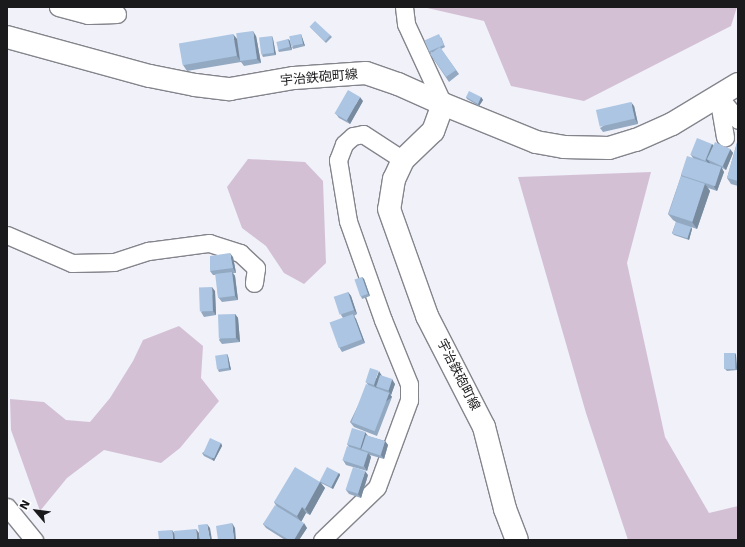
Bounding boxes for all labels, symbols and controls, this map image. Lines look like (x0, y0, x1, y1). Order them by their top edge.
street label: 宇治鉄砲町線 (279, 67, 359, 89)
street label: 宇治鉄砲町線 (433, 337, 483, 413)
north arrow (16, 491, 56, 531)
text: N (17, 498, 33, 512)

